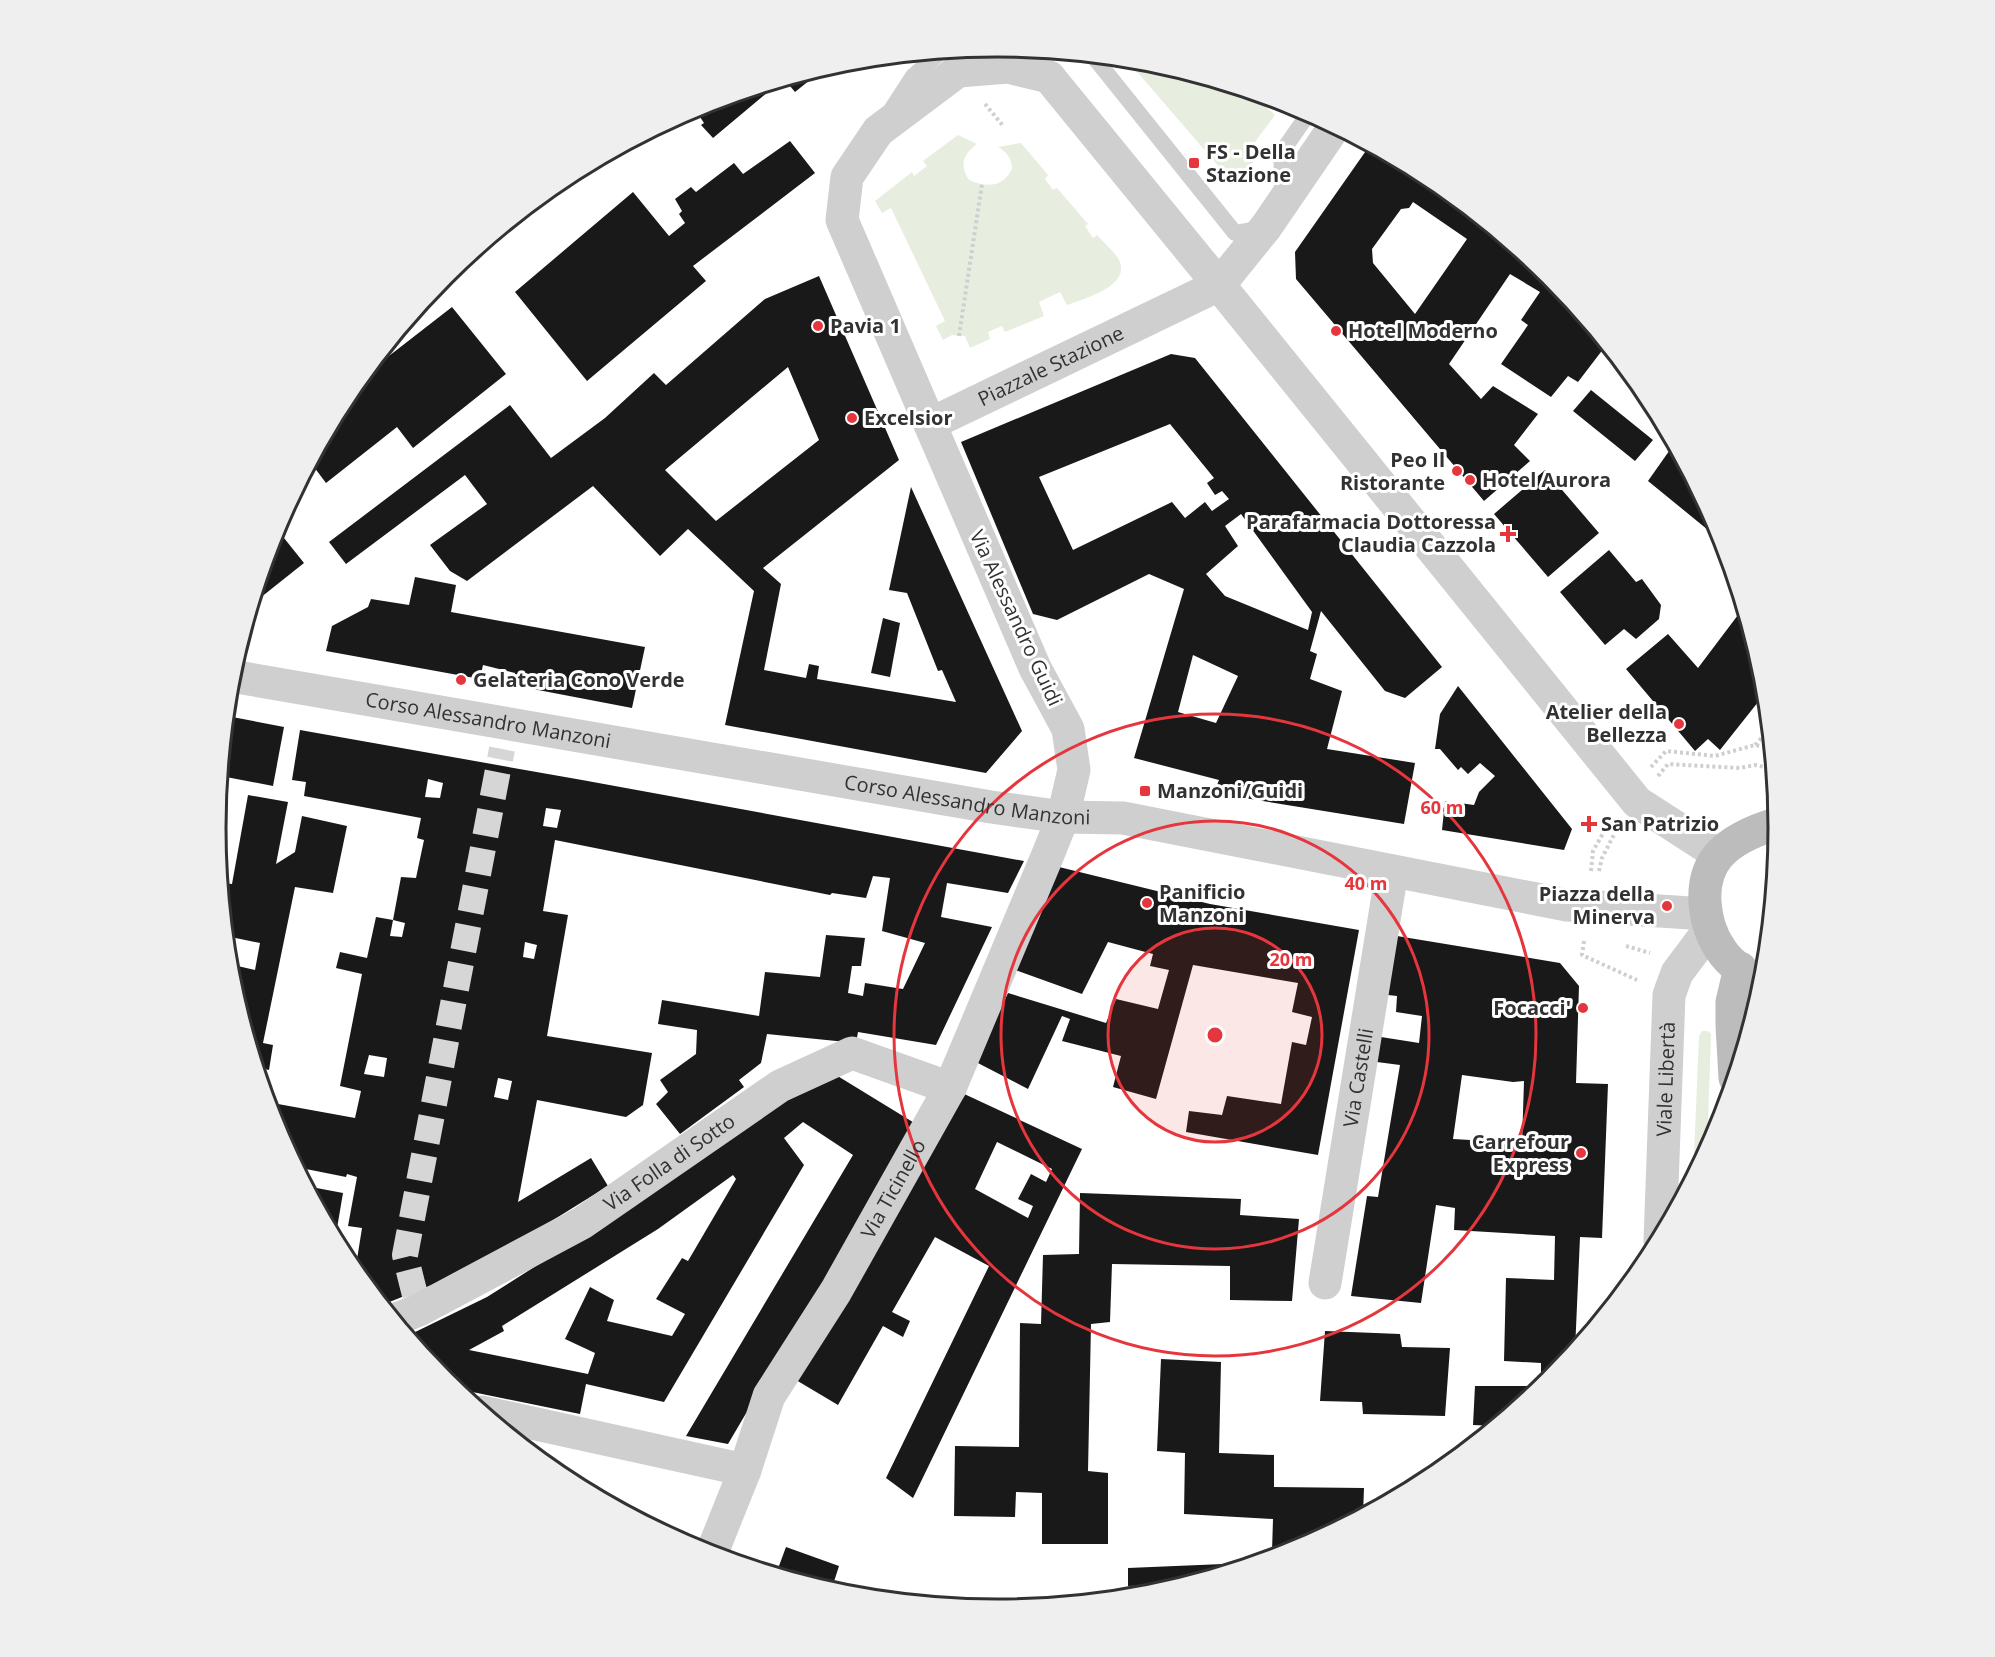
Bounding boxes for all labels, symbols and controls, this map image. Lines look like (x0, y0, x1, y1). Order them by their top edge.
place label: FS - Della Stazione (1206, 138, 1296, 188)
marker: FS - Della Stazione (1187, 156, 1201, 170)
place label: Pavia 1 (830, 312, 901, 339)
place label: Hotel Moderno (1348, 317, 1498, 344)
marker: Pavia 1 (811, 319, 825, 333)
street label: Piazzale Stazione (973, 319, 1128, 412)
marker: Hotel Moderno (1329, 324, 1343, 338)
place label: Excelsior (864, 404, 952, 431)
marker: Excelsior (845, 411, 859, 425)
place label: Peo Il Ristorante (1340, 446, 1445, 496)
marker: Peo Il Ristorante (1450, 464, 1464, 478)
place label: Hotel Aurora (1482, 466, 1611, 493)
marker: Hotel Aurora (1463, 473, 1477, 487)
place label: Parafarmacia Dottoressa Claudia Cazzola (1246, 508, 1496, 558)
street label: Via Alessandro Guidi (964, 525, 1069, 710)
marker: Parafarmacia Dottoressa Claudia Cazzola (1501, 527, 1515, 541)
place label: Gelateria Cono Verde (473, 666, 685, 693)
marker: Gelateria Cono Verde (454, 673, 468, 687)
street label: Corso Alessandro Manzoni (363, 685, 613, 754)
place label: Atelier della Bellezza (1546, 698, 1667, 748)
marker: Atelier della Bellezza (1672, 717, 1686, 731)
street label: Corso Alessandro Manzoni (842, 768, 1091, 830)
place label: Manzoni/Guidi (1157, 777, 1303, 804)
marker: Manzoni/Guidi (1138, 784, 1152, 798)
text: 60 m (1421, 795, 1463, 819)
place label: San Patrizio (1601, 810, 1719, 837)
marker: San Patrizio (1582, 817, 1596, 831)
text: 40 m (1345, 871, 1387, 895)
place label: Panificio Manzoni (1159, 878, 1246, 928)
place label: Piazza della Minerva (1539, 880, 1655, 930)
marker: Panificio Manzoni (1140, 896, 1154, 910)
marker: Piazza della Minerva (1660, 899, 1674, 913)
text: 20 m (1270, 947, 1312, 971)
place label: Focacci' (1493, 994, 1571, 1021)
marker: Focacci' (1576, 1001, 1590, 1015)
street label: Viale Libertà (1650, 1021, 1681, 1137)
centre of rings (1205, 1025, 1225, 1045)
street label: Via Castelli (1337, 1026, 1379, 1129)
street label: Via Folla di Sotto (598, 1107, 740, 1217)
place label: Carrefour Express (1472, 1128, 1569, 1178)
street label: Via Ticinello (854, 1134, 932, 1243)
marker: Carrefour Express (1574, 1146, 1588, 1160)

